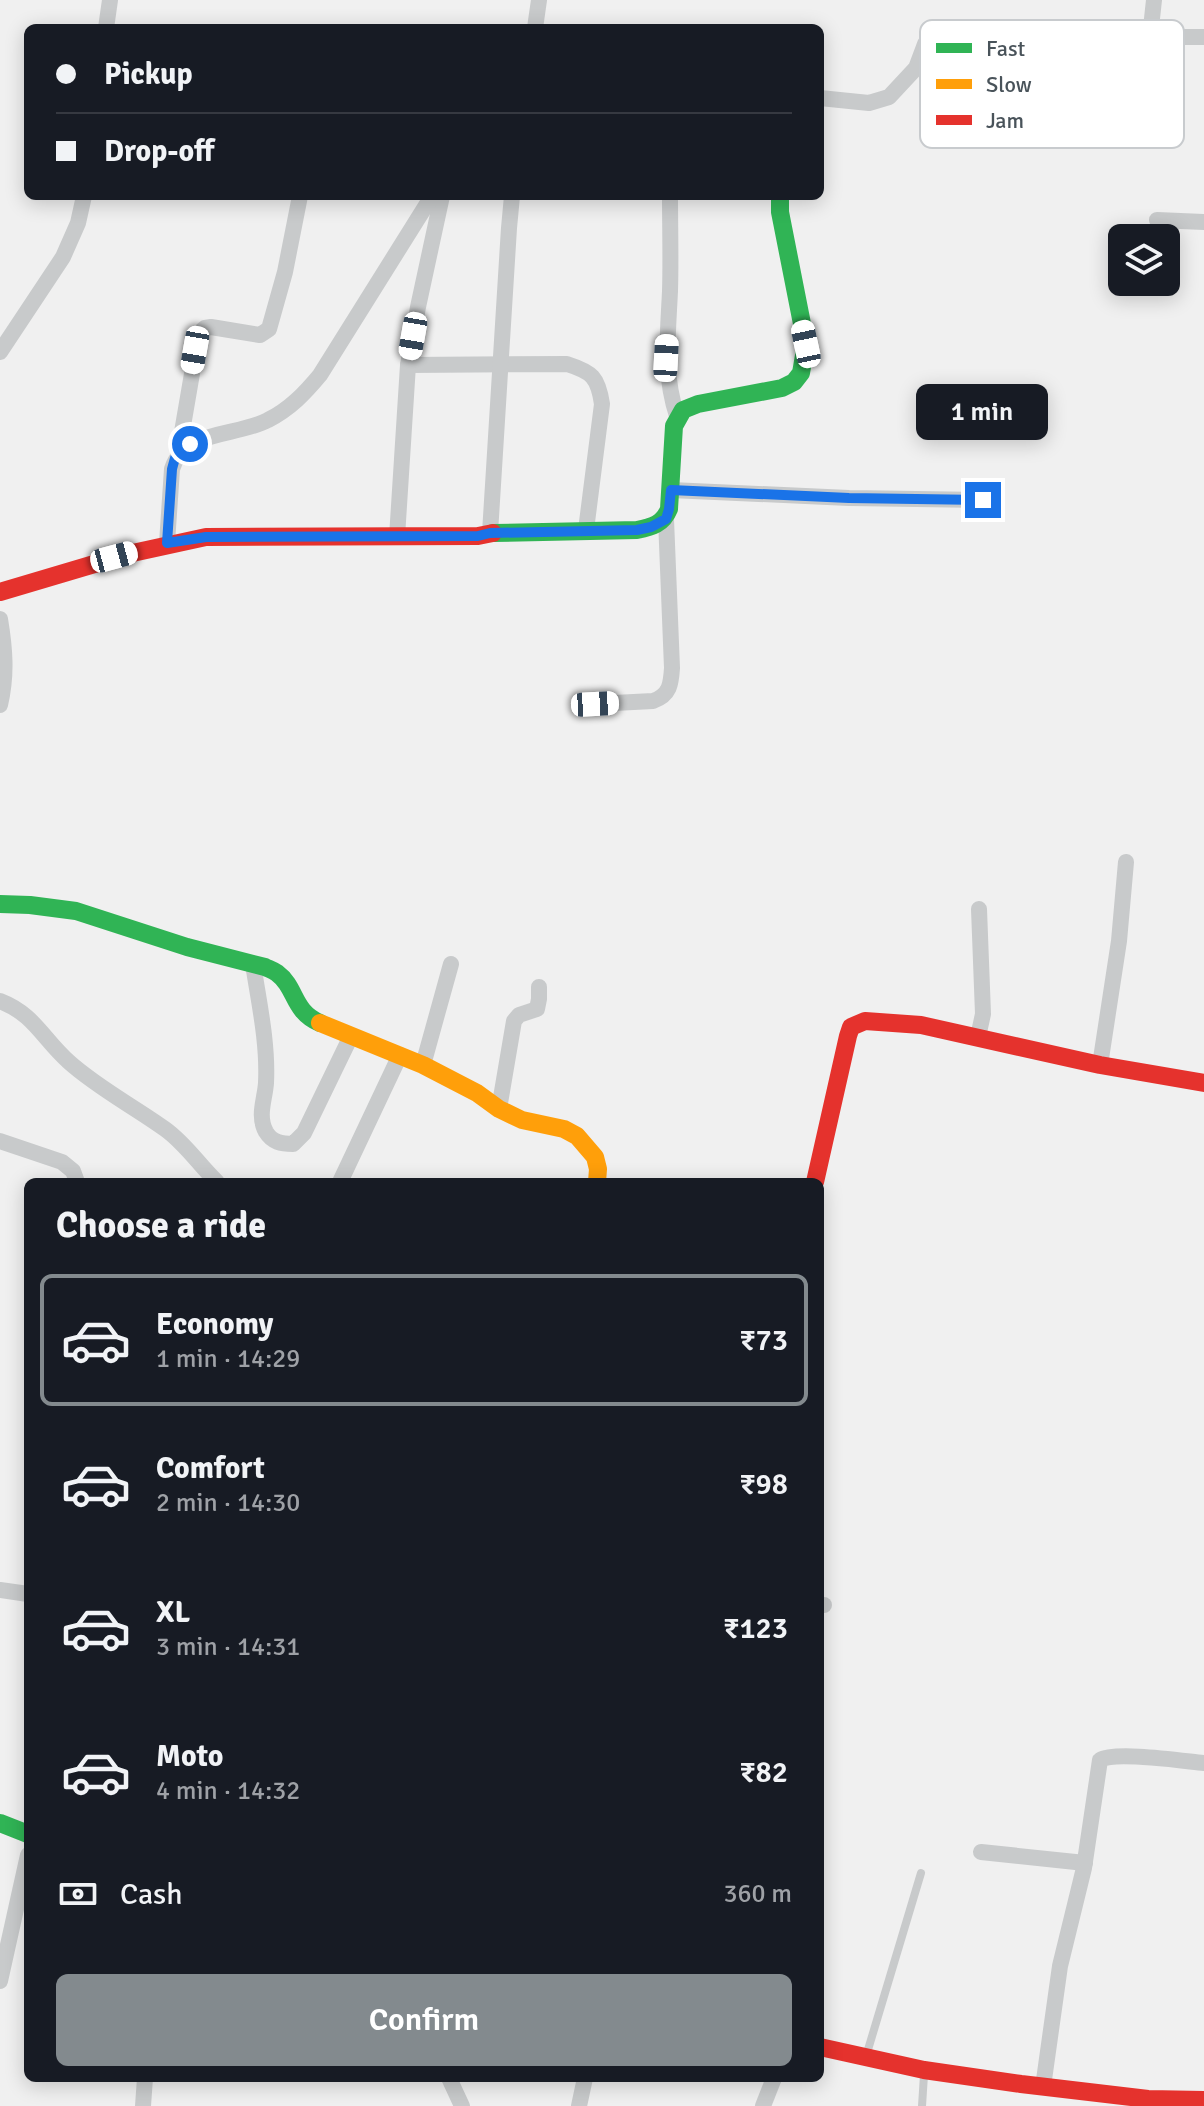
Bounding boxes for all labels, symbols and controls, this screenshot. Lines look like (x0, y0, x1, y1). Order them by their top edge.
legend (920, 20, 1184, 148)
text: Fast (986, 35, 1026, 62)
text: Pickup (104, 56, 193, 93)
text: Slow (986, 71, 1032, 98)
text: Jam (986, 107, 1024, 134)
text: Drop-off (104, 133, 214, 170)
map controls (1108, 224, 1180, 296)
button: layers (1108, 224, 1180, 296)
car (397, 310, 429, 362)
car (789, 318, 823, 370)
car (179, 324, 211, 376)
car (653, 333, 679, 383)
callout: 1 min (917, 384, 1049, 440)
text: 1 min (951, 396, 1013, 428)
route start (172, 426, 208, 462)
route end (965, 482, 1001, 518)
car (88, 539, 140, 575)
car (570, 691, 620, 717)
text: Choose a ride (56, 1203, 266, 1248)
icon: car (60, 1304, 132, 1376)
text: Economy (156, 1306, 273, 1343)
text: ₹73 (739, 1322, 788, 1359)
text: 1 min · 14:29 (156, 1343, 300, 1375)
icon: car (60, 1448, 132, 1520)
text: Comfort (156, 1450, 265, 1487)
text: ₹98 (739, 1466, 788, 1503)
text: 2 min · 14:30 (156, 1487, 300, 1519)
icon: car (60, 1592, 132, 1664)
text: XL (156, 1594, 190, 1631)
text: ₹123 (723, 1610, 788, 1647)
text: 3 min · 14:31 (156, 1631, 300, 1663)
icon: car (60, 1736, 132, 1808)
text: Moto (156, 1738, 223, 1775)
text: ₹82 (739, 1754, 788, 1791)
text: 4 min · 14:32 (156, 1775, 300, 1807)
icon: cash (56, 1872, 100, 1916)
text: Cash (120, 1876, 183, 1913)
text: 360 m (723, 1878, 792, 1910)
button: Confirm (56, 1974, 792, 2066)

